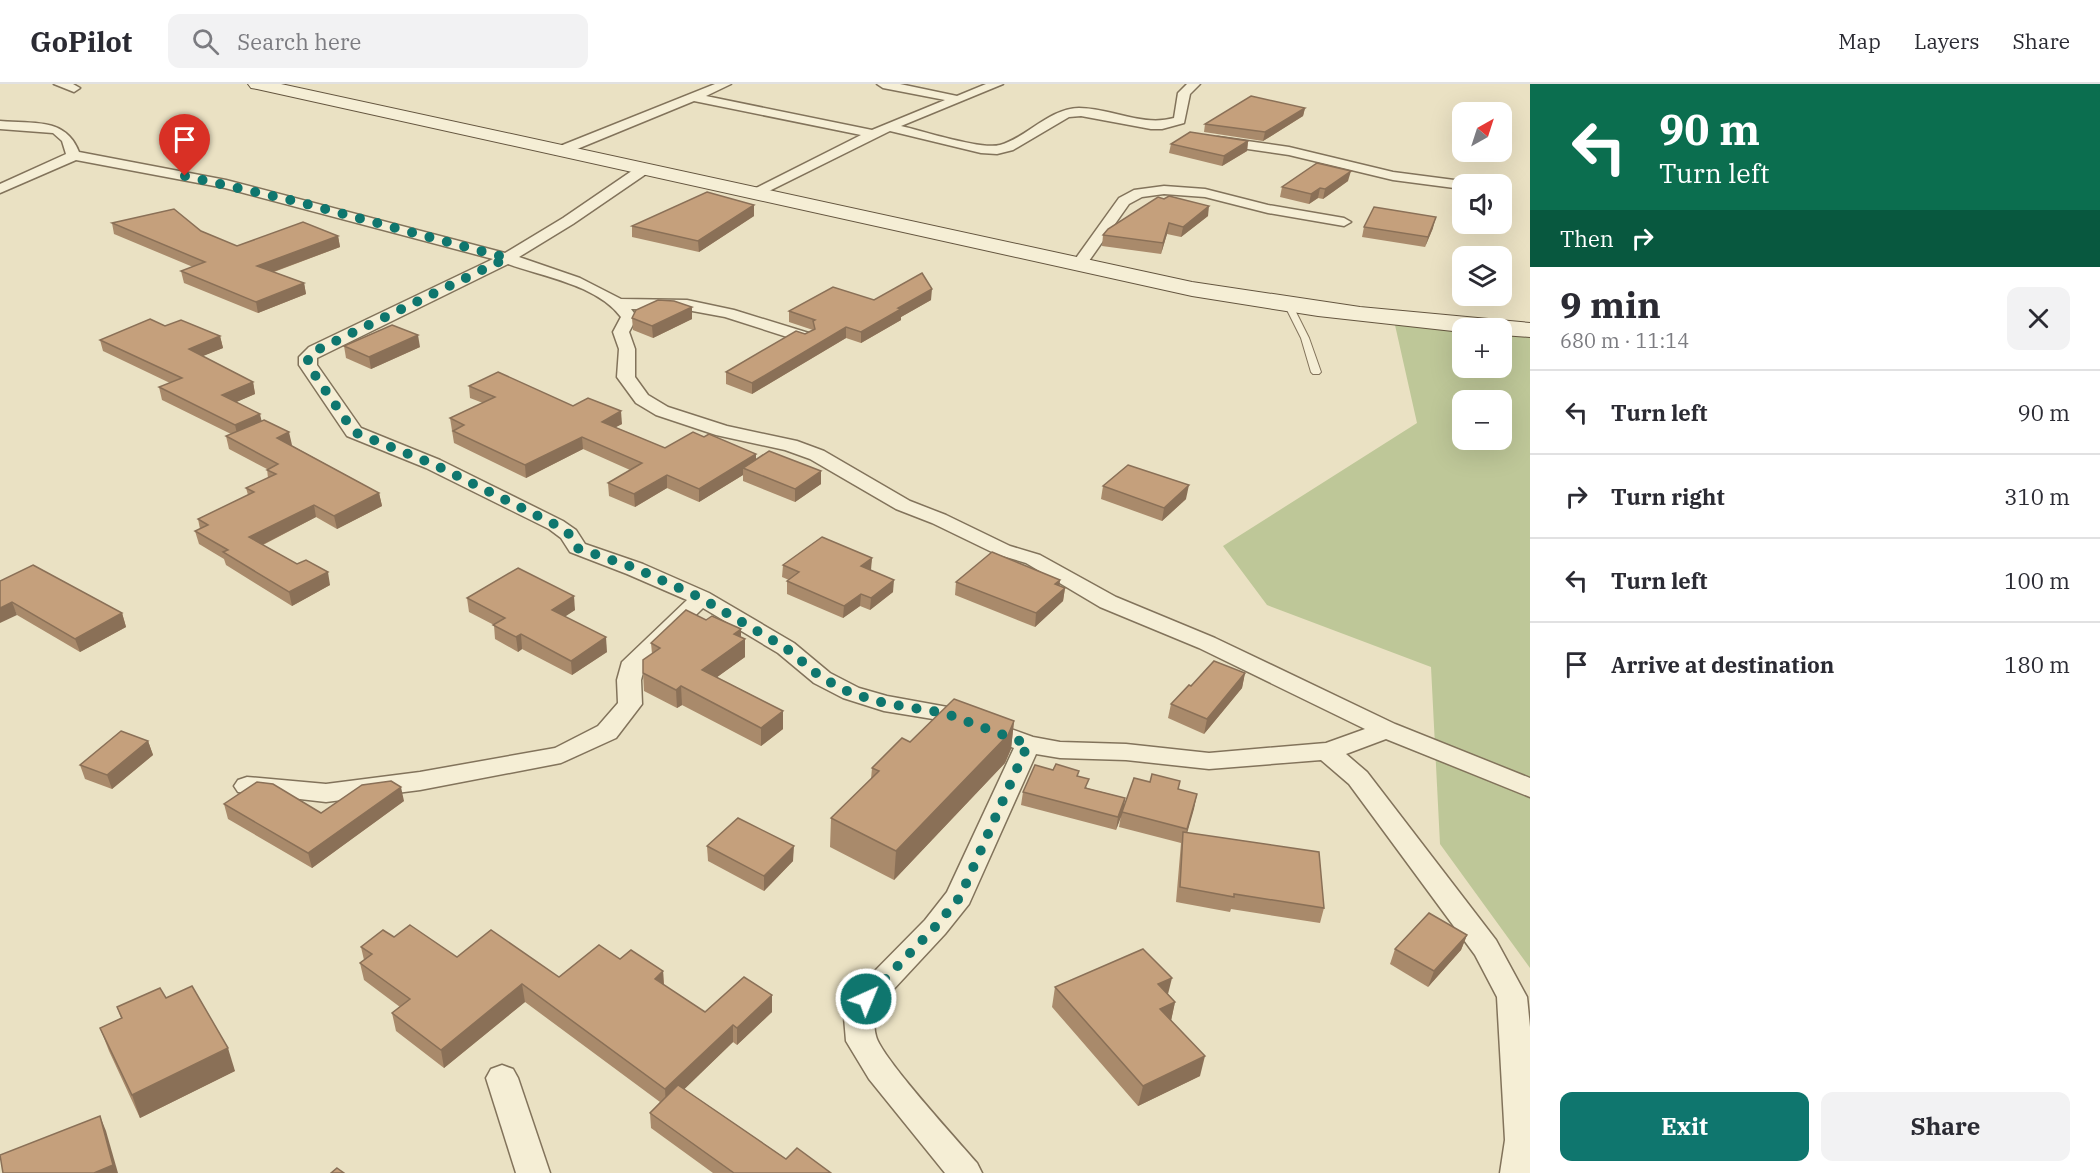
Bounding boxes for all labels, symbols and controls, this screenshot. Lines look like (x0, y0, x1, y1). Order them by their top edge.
search box (168, 14, 588, 68)
text: GoPilot (30, 23, 132, 60)
icon: search (189, 25, 222, 58)
text: Search here (237, 27, 361, 56)
text: Map (1838, 27, 1881, 55)
text: Layers (1914, 27, 1980, 55)
text: Share (2013, 27, 2070, 55)
north arrow (1452, 102, 1512, 162)
map controls (1452, 102, 1512, 450)
text: 90 m (1659, 102, 1760, 157)
icon: left (1560, 108, 1638, 186)
pin (159, 114, 210, 176)
icon: arrive (168, 123, 201, 156)
text: Turn left (1659, 155, 1770, 190)
button: sound (1452, 174, 1512, 234)
icon: right (1626, 222, 1659, 255)
text: Then (1560, 224, 1614, 253)
button: layers (1452, 246, 1512, 306)
text: 9 min (1560, 281, 1661, 328)
button: close (2007, 287, 2070, 350)
button: + (1452, 318, 1512, 378)
text: 680 m · 11:14 (1560, 327, 1689, 354)
button: − (1452, 390, 1512, 450)
icon: left (1560, 396, 1593, 429)
text: Turn left (1611, 398, 1707, 427)
text: 90 m (2018, 398, 2070, 427)
icon: right (1560, 480, 1593, 513)
text: Turn right (1611, 482, 1725, 511)
text: 310 m (2004, 482, 2070, 511)
icon: left (1560, 564, 1593, 597)
text: Turn left (1611, 566, 1707, 595)
text: 100 m (2004, 566, 2070, 595)
icon: arrive (1560, 648, 1593, 681)
text: Arrive at destination (1611, 650, 1834, 679)
text: 180 m (2004, 650, 2070, 679)
position arrow (834, 967, 898, 1031)
button: Exit (1560, 1092, 1809, 1161)
button: Share (1821, 1092, 2070, 1161)

